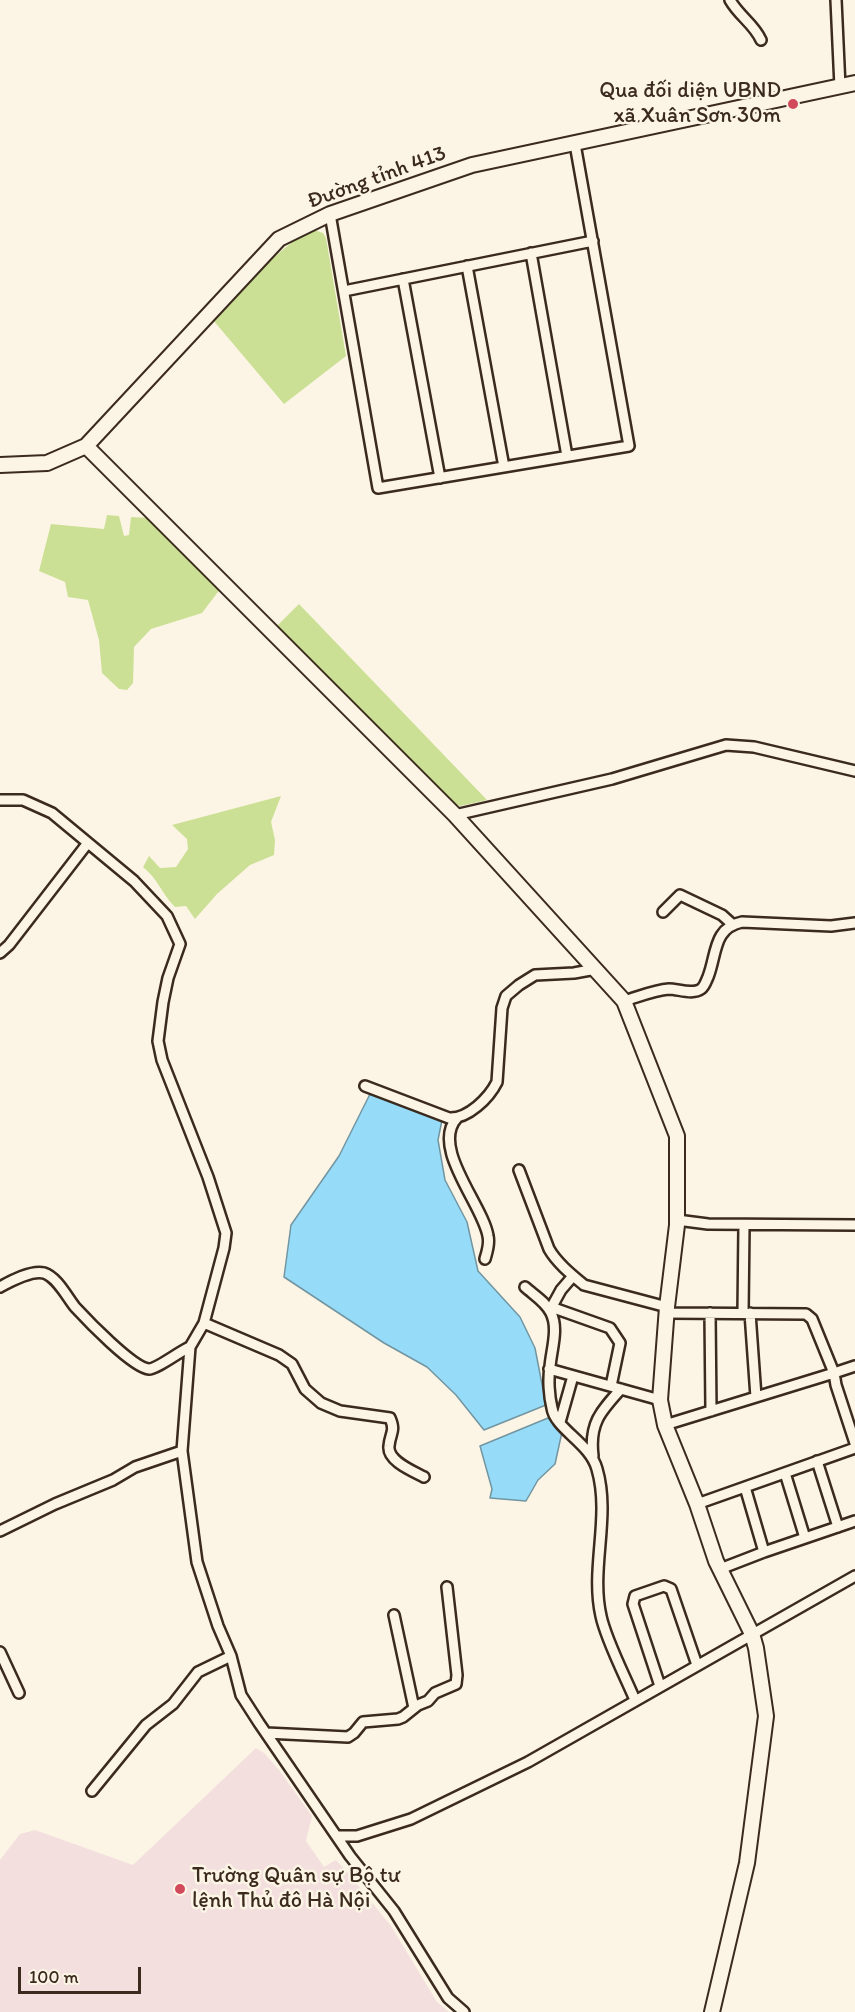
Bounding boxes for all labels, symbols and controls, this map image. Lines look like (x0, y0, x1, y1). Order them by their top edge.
place label: Qua đối diện UBND xã Xuân Sơn 30m (599, 78, 781, 130)
marker: Qua đối diện UBND xã Xuân Sơn 30m (786, 97, 800, 111)
street label: Đường tỉnh 413 (304, 141, 450, 215)
place label: Trường Quân sự Bộ tư lệnh Thủ đô Hà Nội (192, 1863, 401, 1915)
marker: Trường Quân sự Bộ tư lệnh Thủ đô Hà Nội (173, 1882, 187, 1896)
scale bar (21, 1955, 144, 1993)
text: 100 m (29, 1966, 79, 1988)

